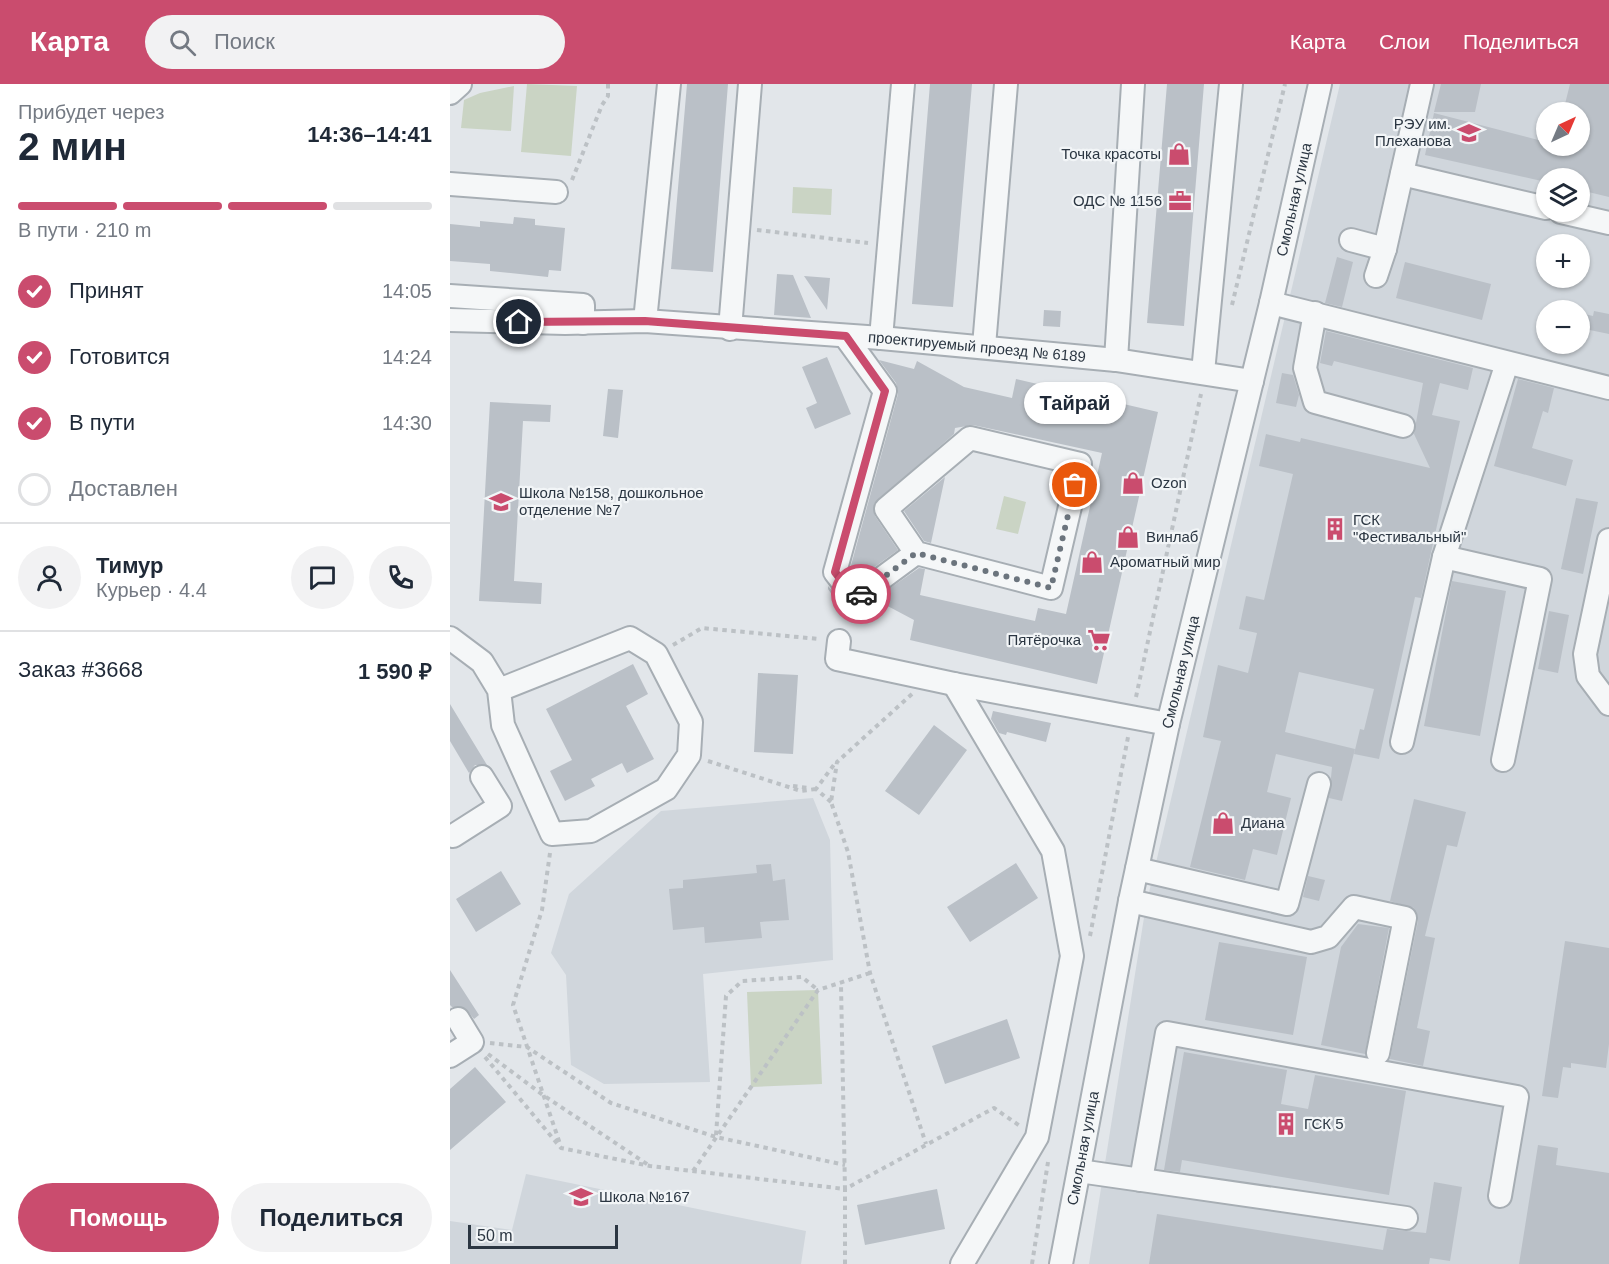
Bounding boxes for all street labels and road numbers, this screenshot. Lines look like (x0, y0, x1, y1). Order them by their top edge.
street label: Смольная улица (1273, 140, 1315, 258)
street label: проектируемый проезд № 6189 (867, 328, 1087, 365)
street label: Смольная улица (1158, 613, 1202, 730)
street label: Смольная улица (1063, 1089, 1102, 1207)

